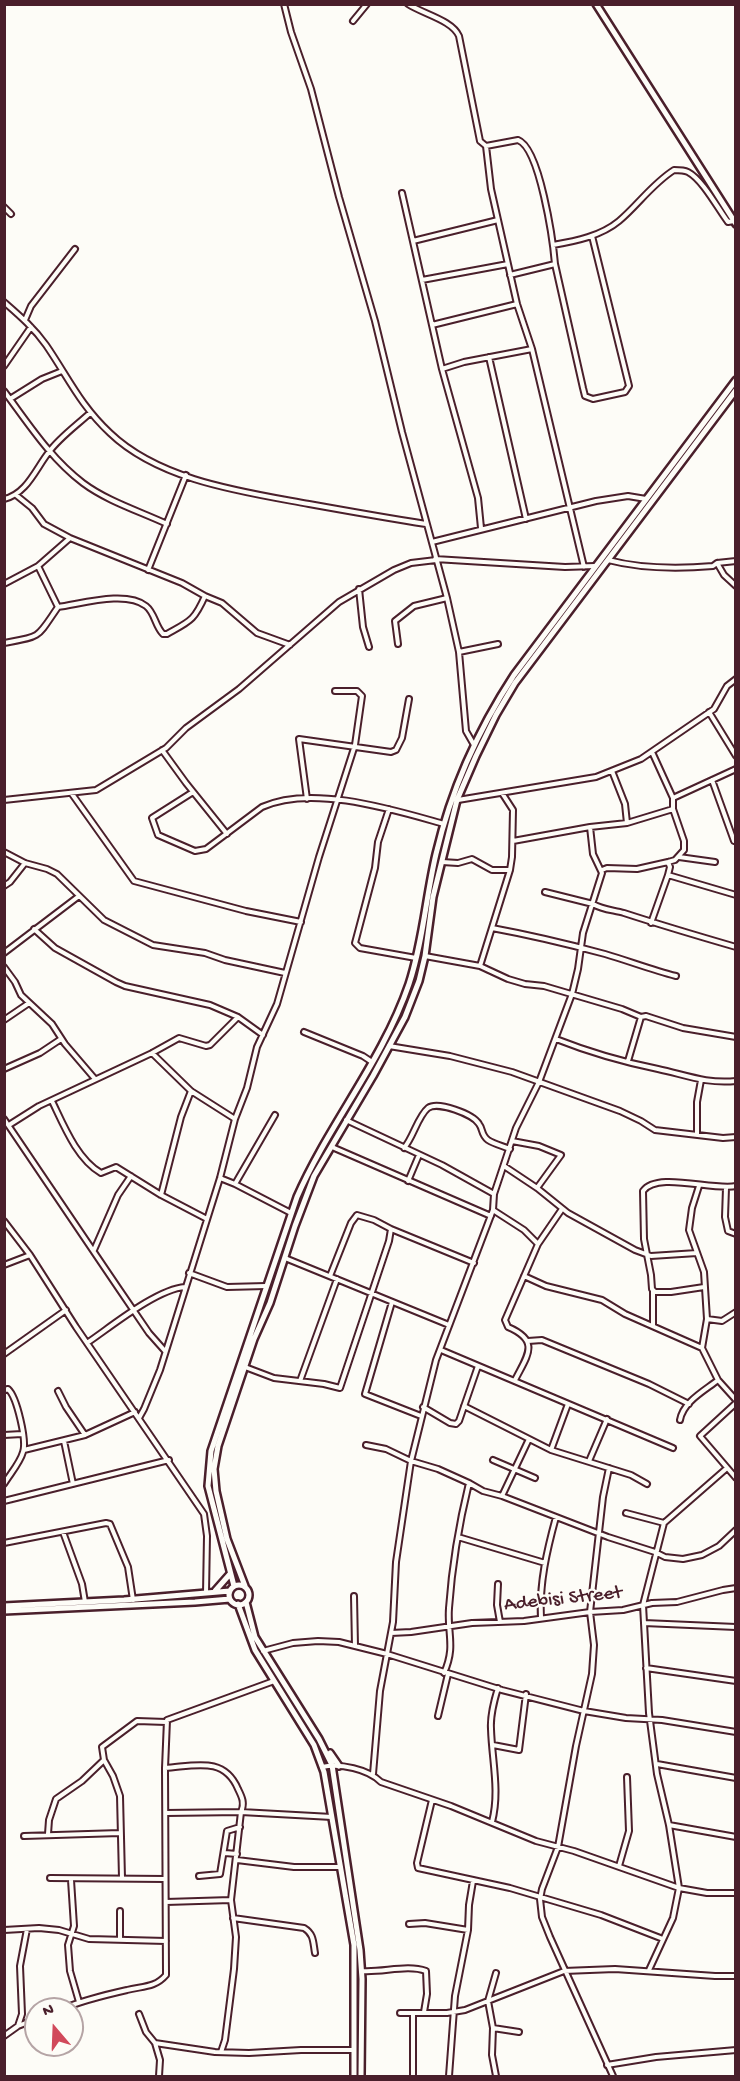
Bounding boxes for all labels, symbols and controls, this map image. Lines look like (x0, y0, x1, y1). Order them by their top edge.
street label: Adebisi Street (503, 1582, 623, 1618)
north arrow (24, 1997, 84, 2057)
text: N (41, 2001, 57, 2022)

